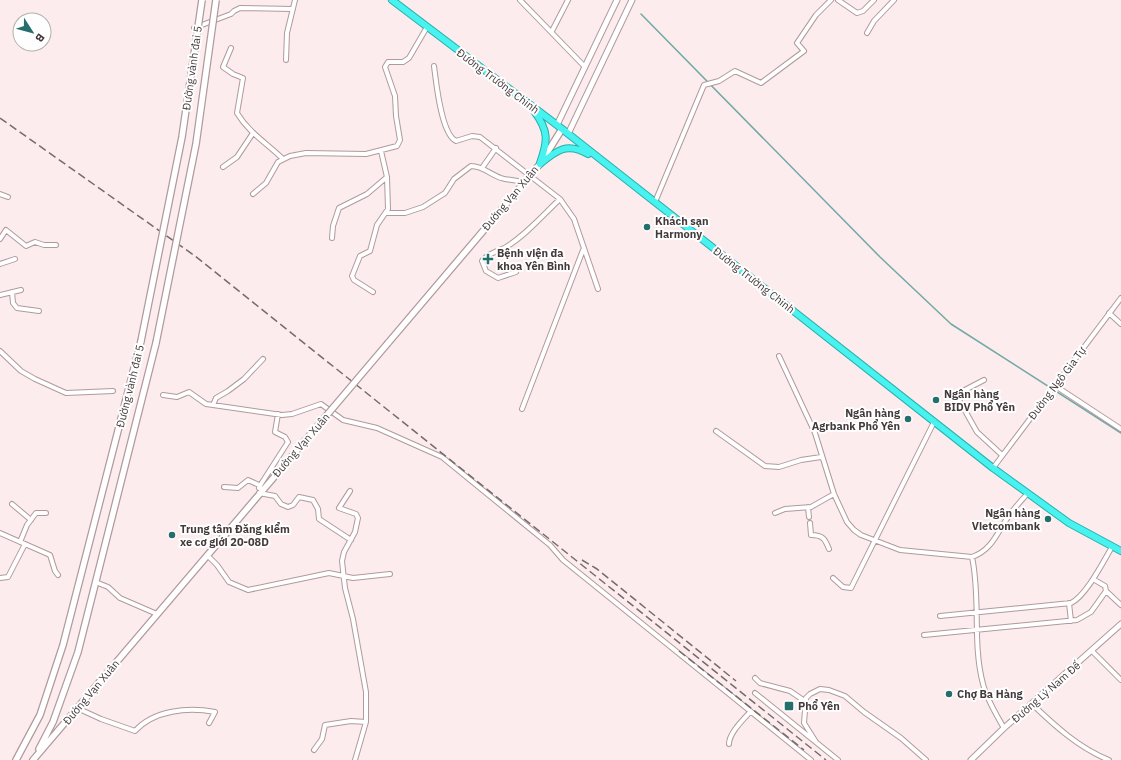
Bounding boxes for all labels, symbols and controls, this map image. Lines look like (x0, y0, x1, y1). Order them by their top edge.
north arrow (12, 12, 52, 52)
street label: Đường vành đai 5 (179, 25, 205, 111)
text: B (32, 31, 48, 45)
street label: Đường Trường Chinh (454, 45, 542, 117)
street label: Đường Vạn Xuân (479, 163, 541, 233)
place label: Khách sạn Harmony (655, 214, 709, 241)
marker: Khách sạn Harmony (642, 222, 652, 232)
street label: Đường Trường Chinh (710, 244, 798, 316)
place label: Bệnh viện đa khoa Yên Bình (497, 246, 570, 273)
marker: Bệnh viện đa khoa Yên Bình (482, 253, 494, 265)
street label: Đường vành đai 5 (113, 343, 147, 429)
street label: Đường Ngô Gia Tự (1025, 343, 1089, 422)
place label: Ngân hàng BIDV Phổ Yên (944, 387, 1015, 414)
marker: Ngân hàng BIDV Phổ Yên (931, 395, 941, 405)
place label: Ngân hàng Agrbank Phổ Yên (812, 406, 901, 433)
street label: Đường Vạn Xuân (269, 410, 333, 480)
marker: Ngân hàng Agrbank Phổ Yên (903, 414, 913, 424)
place label: Ngân hàng Vietcombank (972, 506, 1041, 533)
marker: Ngân hàng Vietcombank (1043, 514, 1053, 524)
place label: Trung tâm Đăng kiểm xe cơ giới 20-08D (180, 522, 290, 549)
marker: Trung tâm Đăng kiểm xe cơ giới 20-08D (167, 530, 177, 540)
street label: Đường Vạn Xuân (60, 657, 122, 727)
street label: Đường Lý Nam Đế (1009, 658, 1083, 726)
place label: Chợ Ba Hàng (957, 687, 1023, 701)
marker: Chợ Ba Hàng (944, 689, 954, 699)
place label: Phổ Yên (798, 699, 840, 713)
marker: Phổ Yên (783, 700, 795, 712)

